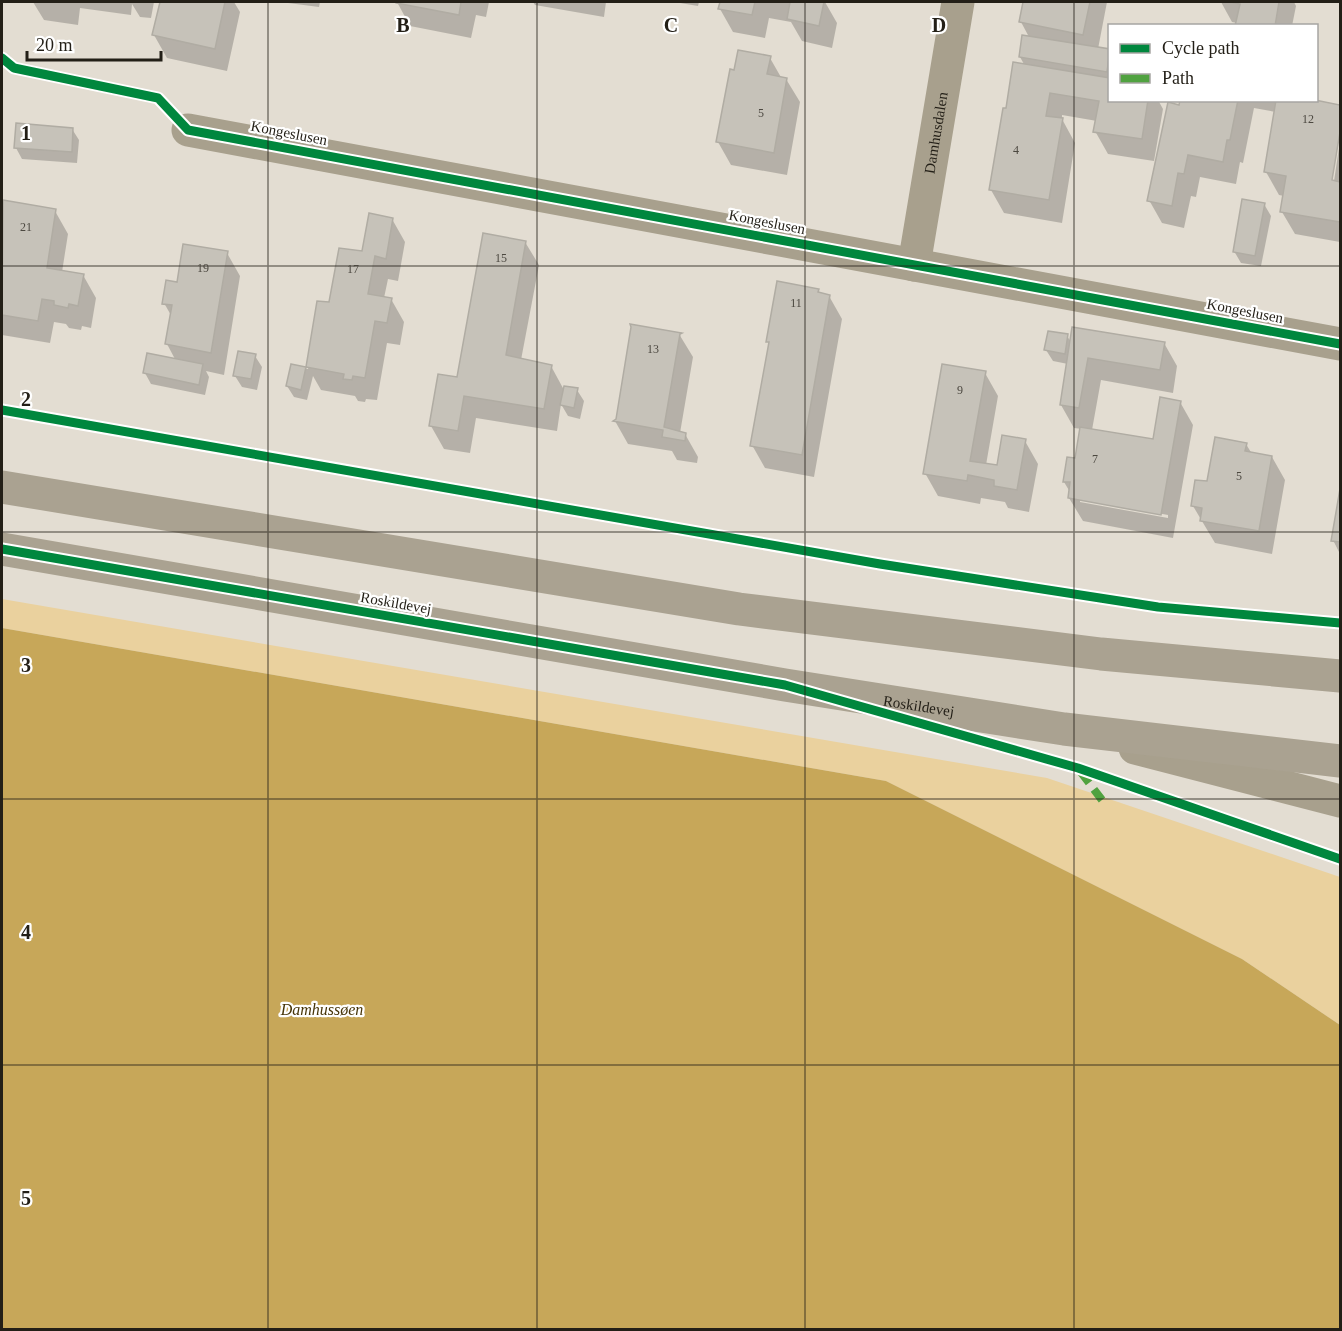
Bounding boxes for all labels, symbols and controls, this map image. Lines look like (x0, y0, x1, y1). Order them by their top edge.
text: B (396, 14, 410, 36)
text: C (664, 14, 678, 36)
text: D (932, 14, 946, 36)
scale bar (27, 24, 160, 62)
legend (1108, 24, 1318, 102)
text: 20 m (36, 35, 73, 55)
text: Cycle path (1162, 38, 1239, 58)
text: Path (1162, 68, 1194, 88)
street label: Damhusdalen (921, 90, 951, 175)
house number: 5 (758, 106, 764, 120)
house number: 12 (1302, 112, 1314, 126)
street label: Kongeslusen (249, 118, 329, 148)
text: 1 (21, 122, 31, 144)
house number: 4 (1013, 143, 1019, 157)
street label: Kongeslusen (727, 207, 807, 237)
house number: 21 (20, 220, 32, 234)
house number: 15 (495, 251, 507, 265)
house number: 19 (197, 261, 209, 275)
house number: 17 (347, 262, 359, 276)
house number: 11 (790, 296, 802, 310)
street label: Kongeslusen (1205, 296, 1285, 326)
house number: 13 (647, 342, 659, 356)
house number: 9 (957, 383, 963, 397)
text: 2 (21, 388, 31, 410)
house number: 7 (1092, 452, 1098, 466)
house number: 5 (1236, 469, 1242, 483)
street label: Roskildevej (359, 589, 433, 617)
text: 3 (21, 654, 31, 676)
street label: Roskildevej (882, 693, 955, 720)
text: 4 (21, 921, 31, 943)
water label: Damhussøen (280, 1001, 363, 1018)
text: 5 (21, 1187, 31, 1209)

